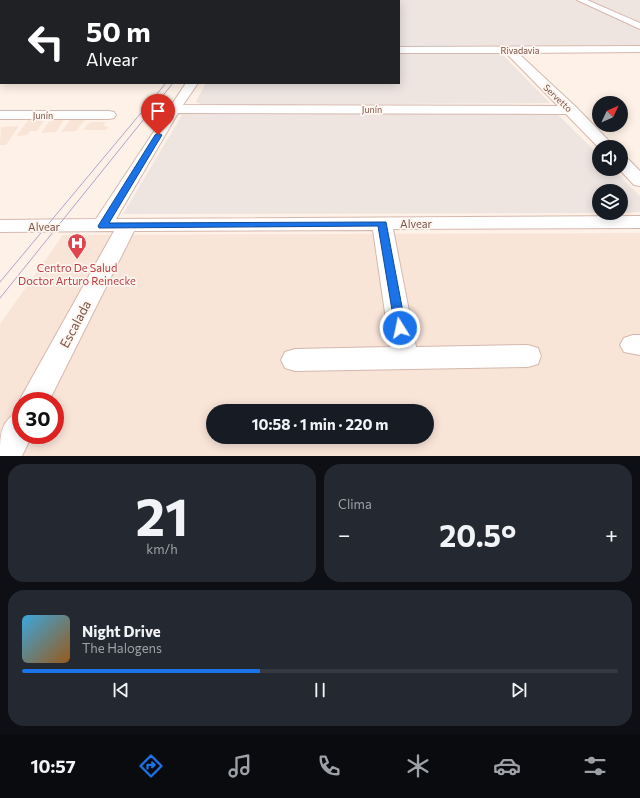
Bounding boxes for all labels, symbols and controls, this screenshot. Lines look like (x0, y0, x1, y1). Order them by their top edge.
text: 50 m (86, 14, 151, 48)
icon: left (20, 16, 72, 68)
street label: Rivadavia (500, 45, 540, 56)
text: Alvear (86, 48, 138, 70)
street label: Servetto (541, 82, 575, 114)
pin (141, 94, 175, 135)
north arrow (592, 96, 628, 132)
map controls (592, 96, 628, 220)
icon: arrive (147, 100, 169, 122)
street label: Junín (362, 104, 382, 115)
street label: Junín (33, 110, 53, 121)
button: sound (592, 140, 628, 176)
button: layers (592, 184, 628, 220)
street label: Alvear (400, 217, 432, 230)
street label: Alvear (28, 220, 60, 233)
hospital icon: Centro De Salud Doctor Arturo Reinecke (66, 232, 88, 260)
place label: Centro De Salud Doctor Arturo Reinecke (18, 261, 136, 287)
street label: Escalada (56, 298, 94, 350)
position arrow (379, 307, 421, 349)
speed limit sign: 30 (12, 392, 64, 444)
text: 10:58 · 1 min · 220 m (252, 415, 388, 433)
text: 21 (135, 483, 189, 547)
text: Clima (338, 496, 372, 512)
text: 20.5° (439, 516, 516, 553)
text: − (338, 521, 351, 548)
text: + (605, 521, 618, 548)
text: km/h (146, 541, 178, 557)
text: Night Drive (82, 622, 161, 640)
text: The Halogens (82, 640, 162, 656)
icon: previous (110, 679, 132, 701)
icon: pause (309, 679, 331, 701)
icon: next (508, 679, 530, 701)
icon: directions (137, 752, 165, 780)
icon: music (226, 752, 254, 780)
icon: phone (315, 752, 343, 780)
icon: climate (404, 752, 432, 780)
icon: car (493, 752, 521, 780)
icon: filters (581, 752, 609, 780)
text: 10:57 (30, 755, 76, 777)

